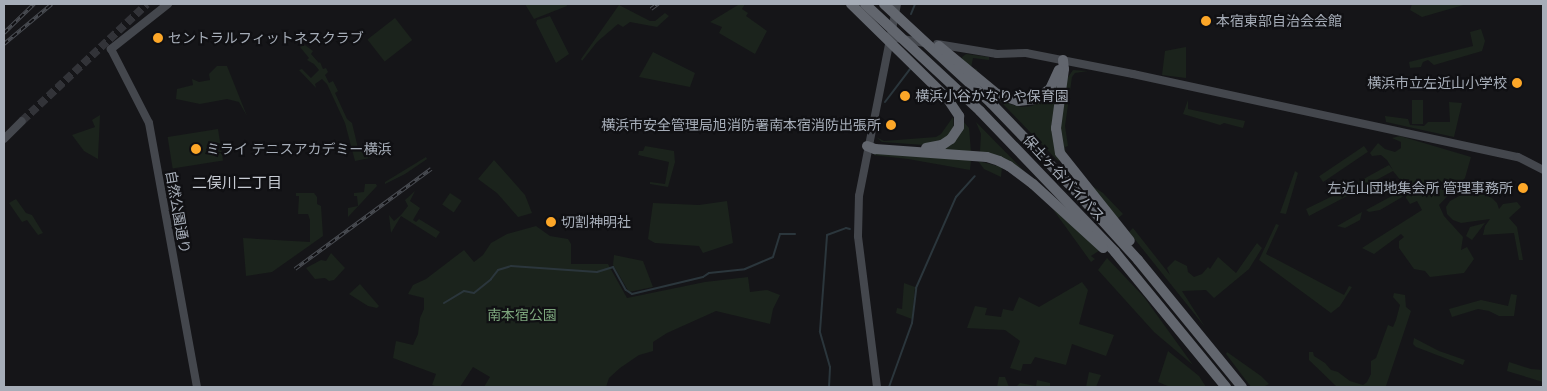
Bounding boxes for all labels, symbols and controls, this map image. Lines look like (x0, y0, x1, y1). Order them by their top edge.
place label: 本宿東部自治会会館 (1216, 13, 1342, 29)
marker: 本宿東部自治会会館 (1200, 15, 1212, 27)
place label: セントラルフィットネスクラブ (168, 30, 364, 46)
marker: セントラルフィットネスクラブ (152, 32, 164, 44)
place label: 横浜市立左近山小学校 (1367, 75, 1507, 91)
marker: 横浜市立左近山小学校 (1511, 77, 1523, 89)
place label: 横浜小谷かなりや保育園 (915, 88, 1069, 104)
marker: 横浜小谷かなりや保育園 (899, 90, 911, 102)
place label: 横浜市安全管理局旭消防署南本宿消防出張所 (601, 117, 881, 133)
marker: 横浜市安全管理局旭消防署南本宿消防出張所 (885, 119, 897, 131)
street label: 保土ヶ谷バイパス (1020, 131, 1108, 225)
place label: ミライ テニスアカデミー横浜 (206, 141, 392, 157)
marker: ミライ テニスアカデミー横浜 (190, 143, 202, 155)
street label: 自然公園通り (162, 169, 194, 255)
district label: 二俣川二丁目 (192, 174, 282, 192)
place label: 左近山団地集会所 管理事務所 (1327, 180, 1513, 196)
marker: 左近山団地集会所 管理事務所 (1517, 182, 1529, 194)
place label: 切割神明社 (561, 214, 631, 230)
marker: 切割神明社 (545, 216, 557, 228)
park label: 南本宿公園 (487, 307, 557, 323)

